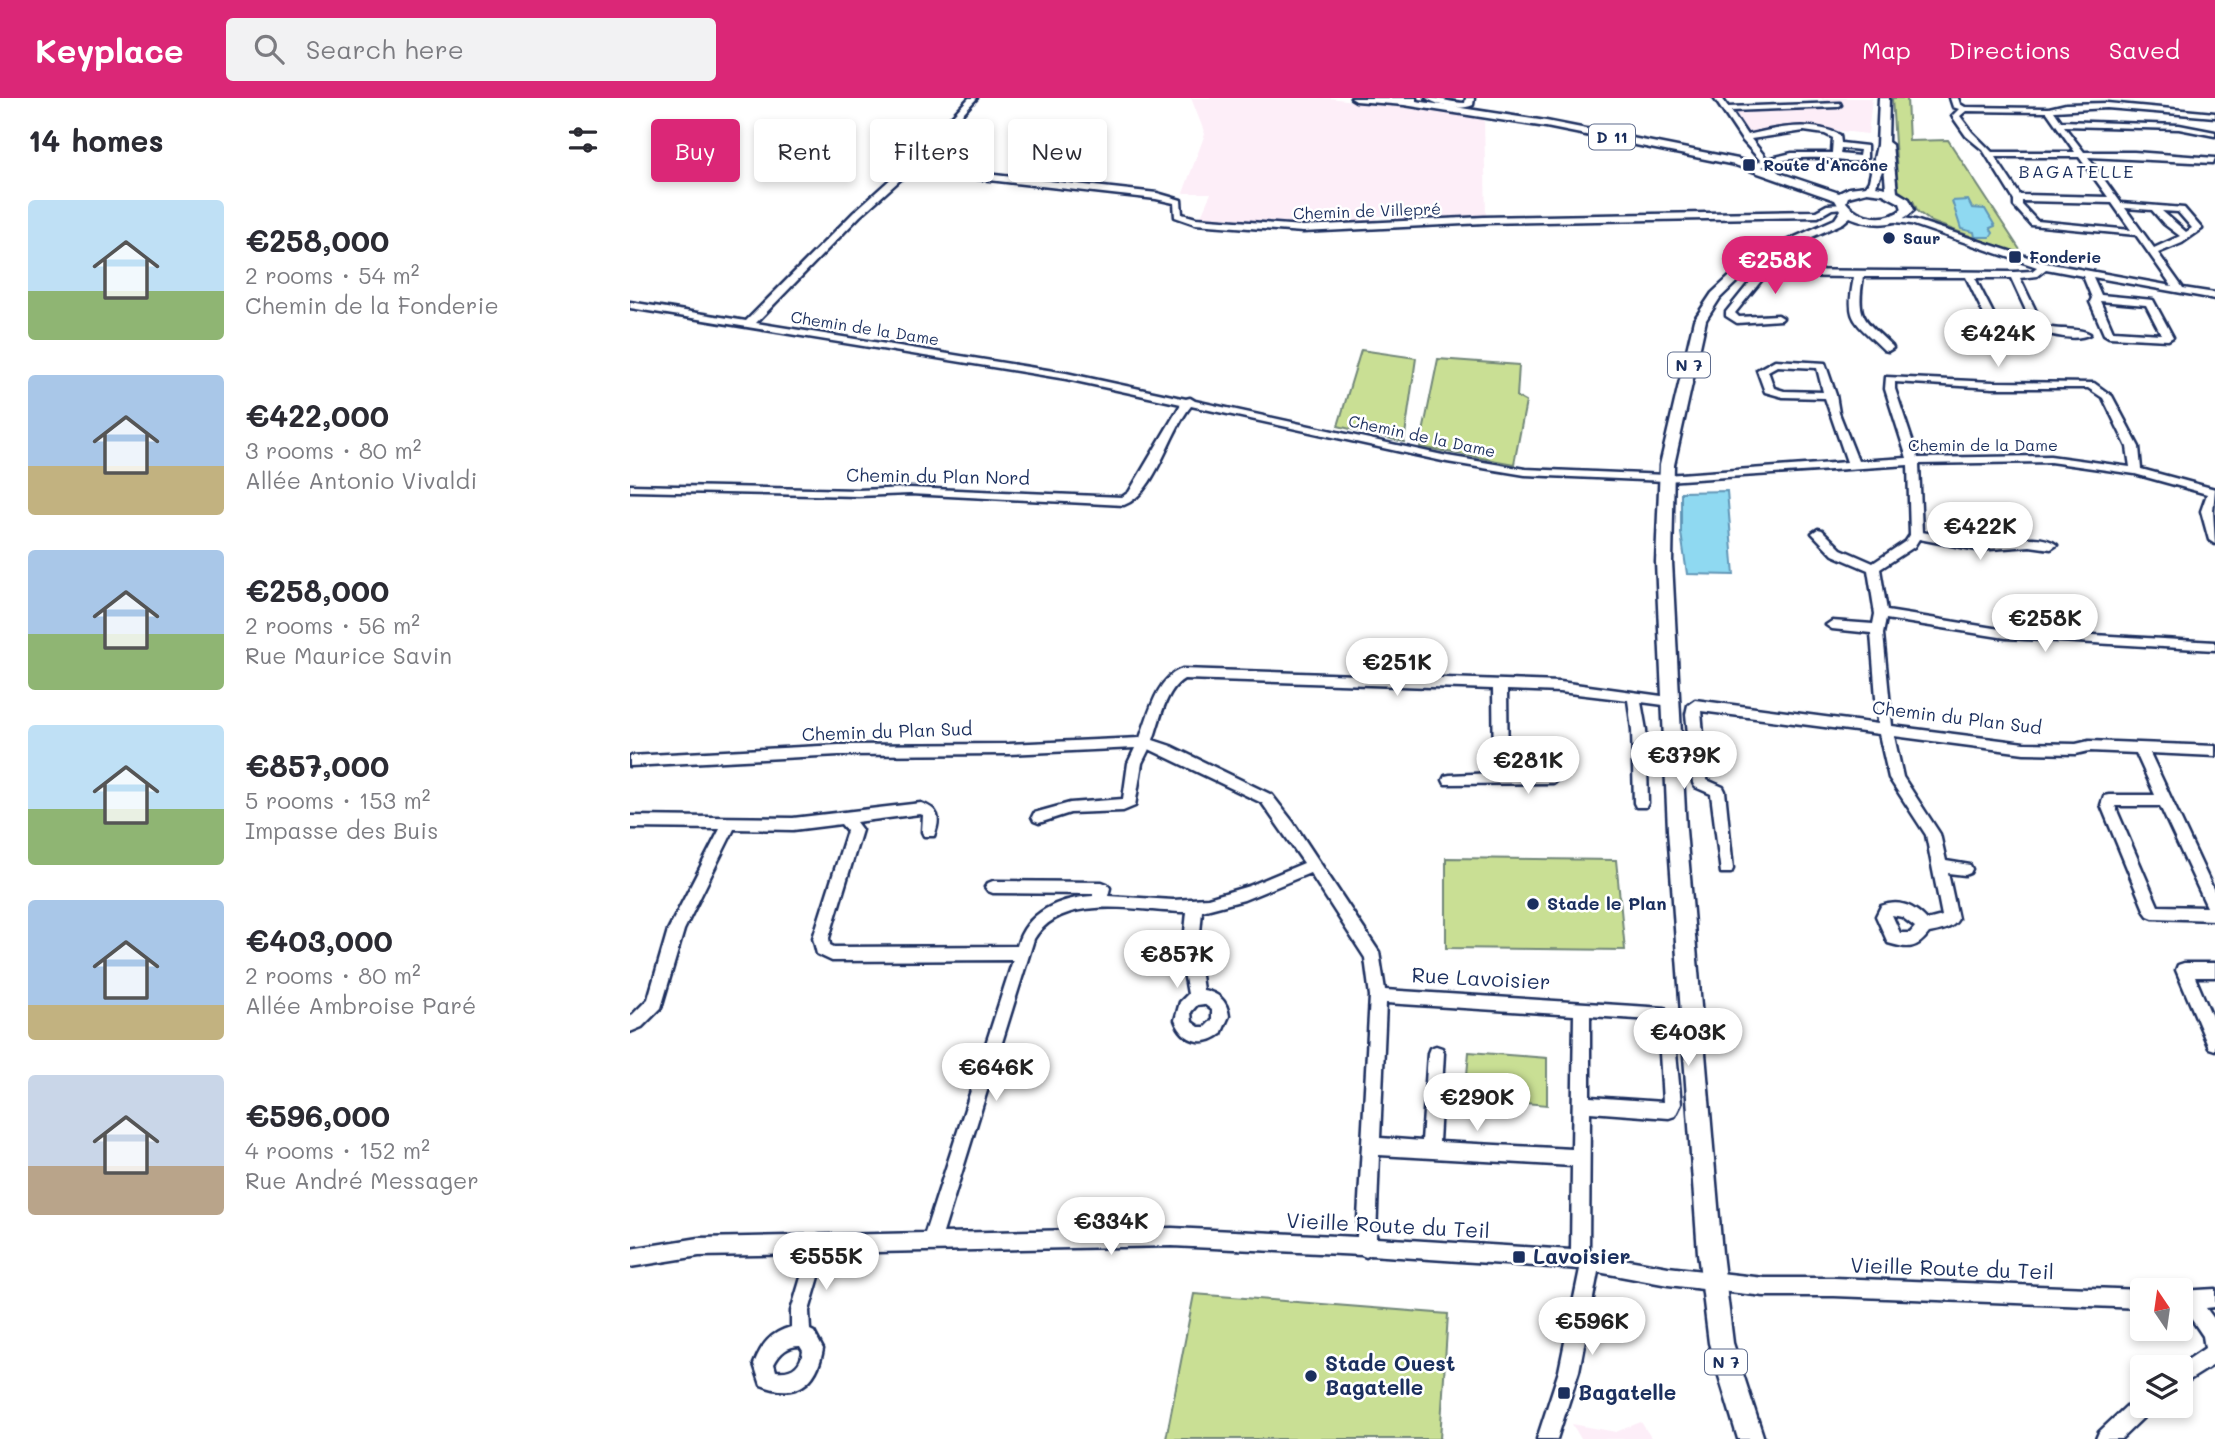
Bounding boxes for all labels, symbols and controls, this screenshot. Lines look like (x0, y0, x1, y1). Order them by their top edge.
search box (226, 18, 716, 81)
text: Keyplace (35, 28, 184, 71)
icon: search (250, 30, 288, 68)
text: Search here (306, 32, 464, 66)
text: Map (1862, 34, 1911, 65)
text: Directions (1949, 34, 2071, 65)
text: Saved (2109, 34, 2180, 65)
chip: Buy (651, 119, 740, 182)
chip: Rent (754, 119, 856, 182)
chip: Filters (870, 119, 994, 182)
chip: New (1008, 119, 1107, 182)
text: 14 homes (28, 120, 164, 160)
icon: filters (564, 121, 602, 159)
road number: D 11 (1589, 124, 1635, 150)
place label: Route d'Ancône (1763, 154, 1888, 175)
marker: Route d'Ancône (1741, 157, 1757, 173)
district label: BAGATELLE (2018, 159, 2136, 183)
street label: Chemin de Villepré (1293, 197, 1441, 224)
text: €258,000 (245, 220, 389, 260)
place label: Saur (1903, 227, 1940, 248)
icon: home (84, 228, 168, 312)
marker: Saur (1881, 230, 1897, 246)
pin: €258K (1726, 236, 1824, 296)
text: €258K (1738, 244, 1812, 274)
place label: Fonderie (2029, 246, 2101, 267)
marker: Fonderie (2007, 249, 2023, 265)
text: 2 rooms · 54 m² (245, 260, 420, 290)
text: Chemin de la Fonderie (245, 290, 499, 320)
street label: Chemin de la Dame (789, 305, 941, 350)
pin: €424K (1949, 310, 2047, 369)
text: €424K (1960, 317, 2036, 347)
road number: N 7 (1668, 353, 1710, 378)
text: €422,000 (245, 395, 389, 435)
icon: home (84, 403, 168, 487)
street label: Chemin de la Dame (1347, 410, 1498, 461)
street label: Chemin de la Dame (1908, 434, 2058, 455)
text: 3 rooms · 80 m² (245, 435, 421, 465)
street label: Chemin du Plan Nord (846, 462, 1030, 490)
text: Allée Antonio Vivaldi (245, 465, 477, 495)
pin: €422K (1931, 503, 2029, 562)
text: €422K (1943, 510, 2017, 540)
text: €258,000 (245, 570, 389, 610)
icon: home (84, 578, 168, 662)
pin: €258K (1996, 594, 2094, 654)
text: €258K (2008, 602, 2082, 632)
text: 2 rooms · 56 m² (245, 610, 420, 640)
pin: €251K (1348, 638, 1446, 698)
text: Rue Maurice Savin (245, 640, 452, 670)
text: €251K (1362, 646, 1432, 676)
street label: Chemin du Plan Sud (1871, 695, 2043, 739)
street label: Chemin du Plan Sud (801, 716, 973, 746)
pin: €379K (1635, 732, 1733, 791)
pin: €281K (1479, 736, 1577, 796)
text: €379K (1647, 739, 1721, 769)
text: €281K (1492, 744, 1564, 774)
text: €857,000 (245, 745, 389, 785)
icon: home (84, 753, 168, 837)
text: 5 rooms · 153 m² (245, 785, 430, 815)
text: Impasse des Buis (245, 815, 438, 845)
place label: Stade le Plan (1547, 891, 1667, 915)
marker: Stade le Plan (1525, 896, 1541, 912)
text: €403,000 (245, 920, 393, 960)
icon: home (84, 928, 168, 1012)
pin: €857K (1128, 930, 1226, 990)
text: €857K (1140, 938, 1214, 968)
text: 2 rooms · 80 m² (245, 960, 421, 990)
street label: Rue Lavoisier (1411, 960, 1551, 995)
text: Allée Ambroise Paré (245, 990, 476, 1020)
pin: €403K (1639, 1009, 1737, 1068)
text: €403K (1650, 1016, 1726, 1046)
pin: €646K (947, 1044, 1045, 1103)
text: €646K (958, 1051, 1034, 1081)
pin: €290K (1428, 1074, 1526, 1133)
text: €290K (1439, 1081, 1515, 1111)
text: €596,000 (245, 1095, 390, 1135)
icon: home (84, 1103, 168, 1187)
text: 4 rooms · 152 m² (245, 1135, 430, 1165)
text: Rue André Messager (245, 1165, 479, 1195)
pin: €334K (1062, 1198, 1160, 1257)
text: €334K (1073, 1205, 1149, 1235)
street label: Vieille Route du Teil (1286, 1206, 1491, 1243)
pin: €555K (777, 1232, 875, 1292)
text: €555K (789, 1240, 863, 1270)
place label: Lavoisier (1533, 1242, 1630, 1269)
marker: Lavoisier (1511, 1249, 1527, 1265)
street label: Vieille Route du Teil (1850, 1250, 2054, 1285)
north arrow (2130, 1278, 2193, 1340)
map controls (2130, 1278, 2193, 1418)
pin: €596K (1543, 1298, 1641, 1357)
text: €596K (1555, 1305, 1629, 1335)
place label: Stade Ouest Bagatelle (1325, 1349, 1455, 1400)
road number: N 7 (1705, 1350, 1747, 1374)
button: layers (2130, 1355, 2193, 1418)
marker: Stade Ouest Bagatelle (1303, 1368, 1319, 1384)
place label: Bagatelle (1578, 1378, 1676, 1405)
marker: Bagatelle (1556, 1385, 1572, 1401)

